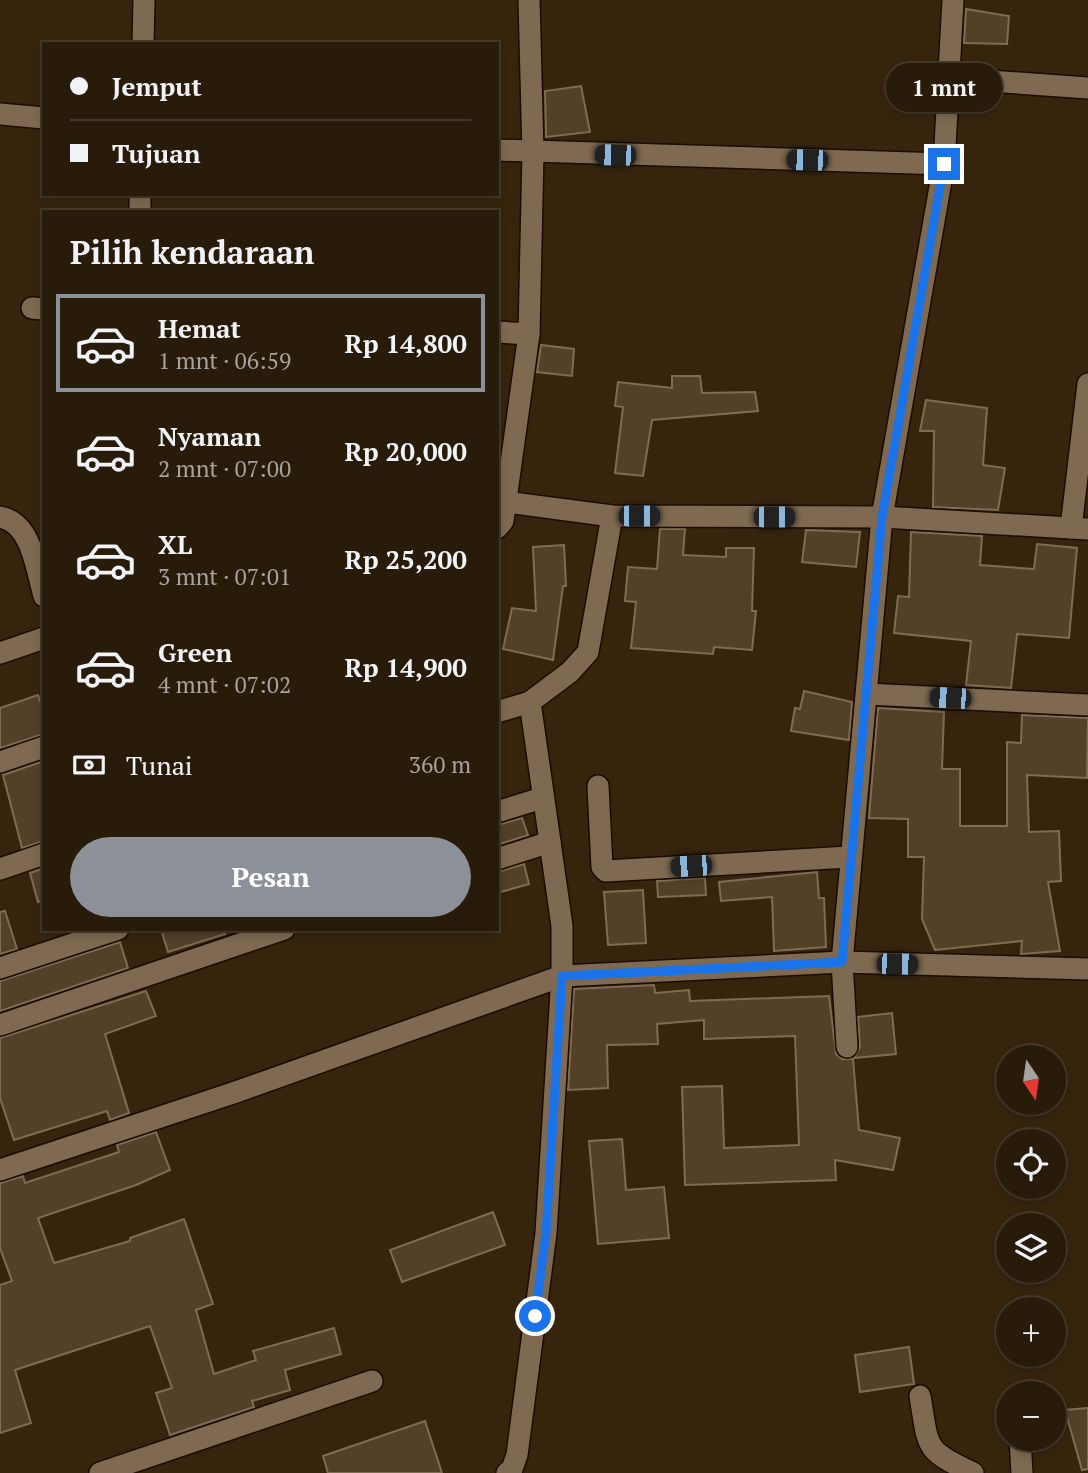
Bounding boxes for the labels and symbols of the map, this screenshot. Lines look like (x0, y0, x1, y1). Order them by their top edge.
callout: 1 mnt (886, 62, 1002, 111)
car (594, 144, 637, 166)
route end (928, 148, 960, 180)
car (786, 149, 829, 171)
car (619, 506, 661, 527)
car (754, 507, 796, 528)
car (929, 686, 972, 710)
car (670, 854, 713, 878)
car (876, 953, 919, 975)
north arrow (996, 1045, 1066, 1115)
route start (519, 1300, 551, 1332)

